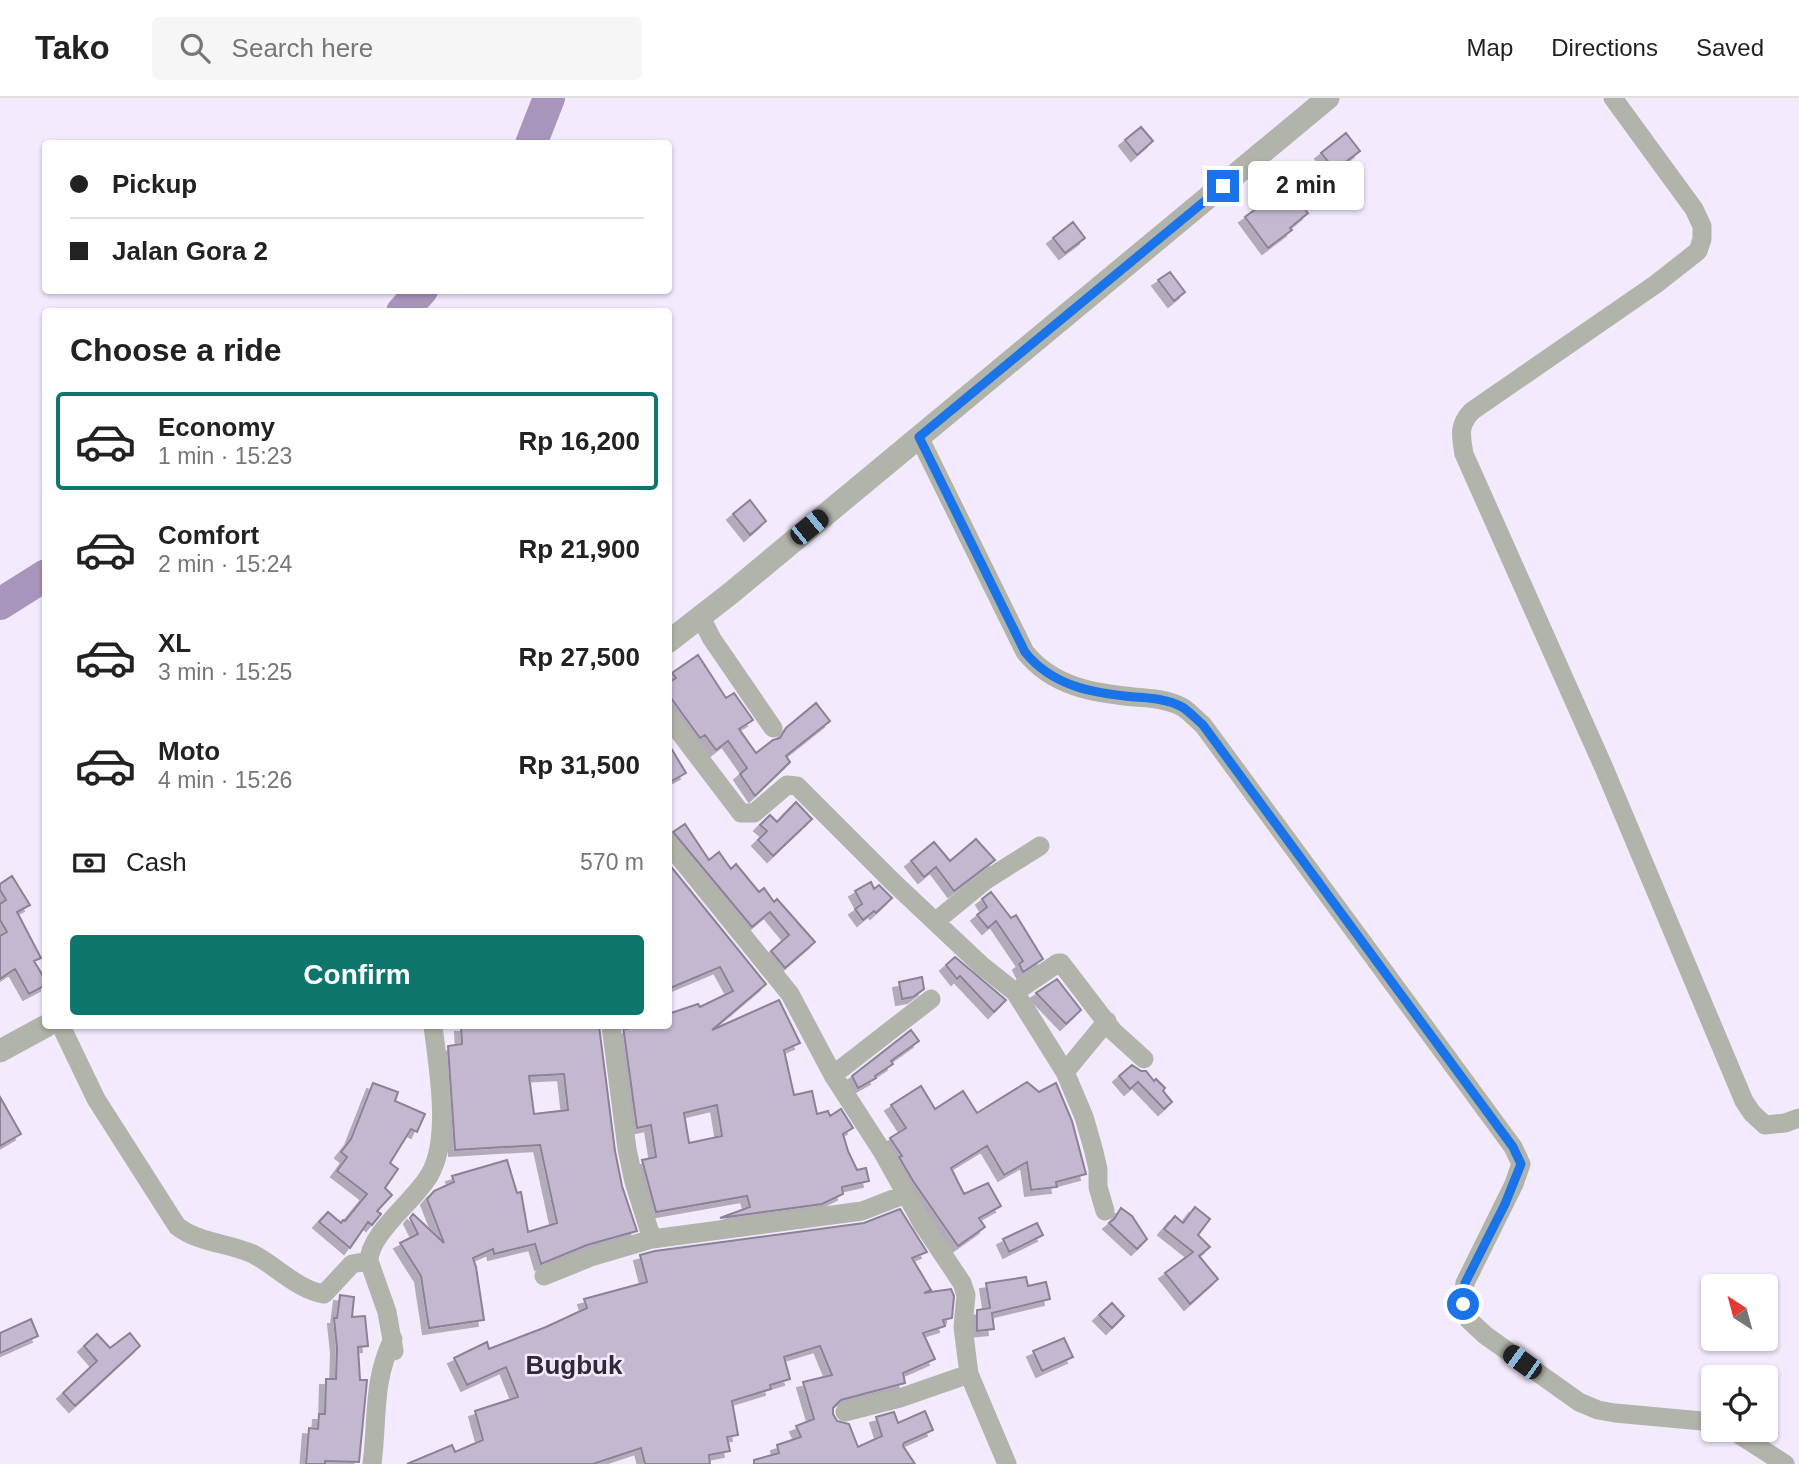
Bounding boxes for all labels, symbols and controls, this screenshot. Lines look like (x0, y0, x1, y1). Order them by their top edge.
search box (152, 17, 642, 80)
text: Tako (35, 29, 110, 66)
icon: search (176, 29, 214, 67)
text: Search here (232, 33, 373, 63)
text: Map (1467, 34, 1513, 61)
text: Directions (1551, 34, 1658, 61)
text: Saved (1696, 34, 1764, 61)
callout: 2 min (1248, 162, 1363, 210)
text: Pickup (112, 169, 197, 199)
route end (1207, 170, 1239, 202)
text: 2 min (1276, 172, 1336, 198)
text: Jalan Gora 2 (112, 236, 268, 266)
text: Choose a ride (70, 332, 282, 368)
icon: car (74, 410, 137, 473)
text: Economy (158, 412, 275, 442)
text: Rp 16,200 (519, 426, 640, 456)
text: 1 min · 15:23 (158, 443, 292, 469)
car (787, 506, 832, 548)
icon: car (74, 518, 137, 581)
text: Comfort (158, 520, 259, 550)
text: Rp 21,900 (519, 534, 640, 564)
text: 2 min · 15:24 (158, 551, 292, 577)
icon: car (74, 626, 137, 689)
text: XL (158, 628, 191, 658)
text: Rp 27,500 (519, 642, 640, 672)
text: 3 min · 15:25 (158, 659, 292, 685)
icon: car (74, 734, 137, 797)
text: Moto (158, 736, 220, 766)
text: Rp 31,500 (519, 750, 640, 780)
text: 4 min · 15:26 (158, 767, 292, 793)
icon: cash (70, 844, 108, 882)
text: Cash (126, 847, 187, 877)
text: 570 m (580, 849, 644, 875)
button: Confirm (70, 935, 644, 1015)
north arrow (1701, 1274, 1778, 1351)
map controls (1701, 1274, 1778, 1442)
route start (1447, 1288, 1479, 1320)
car (1499, 1341, 1546, 1383)
district label: Bugbuk (526, 1350, 623, 1380)
button: locate (1701, 1365, 1778, 1442)

